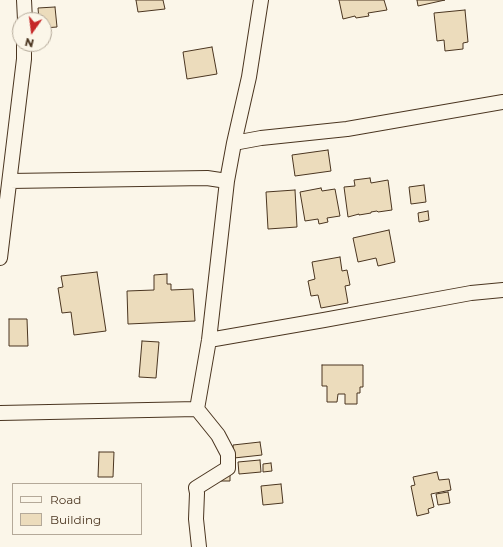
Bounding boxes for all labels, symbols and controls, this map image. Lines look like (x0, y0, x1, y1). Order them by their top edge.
north arrow (12, 12, 52, 52)
text: N (23, 35, 35, 51)
legend (12, 483, 142, 535)
text: Road (50, 492, 81, 507)
text: Building (50, 512, 101, 527)

